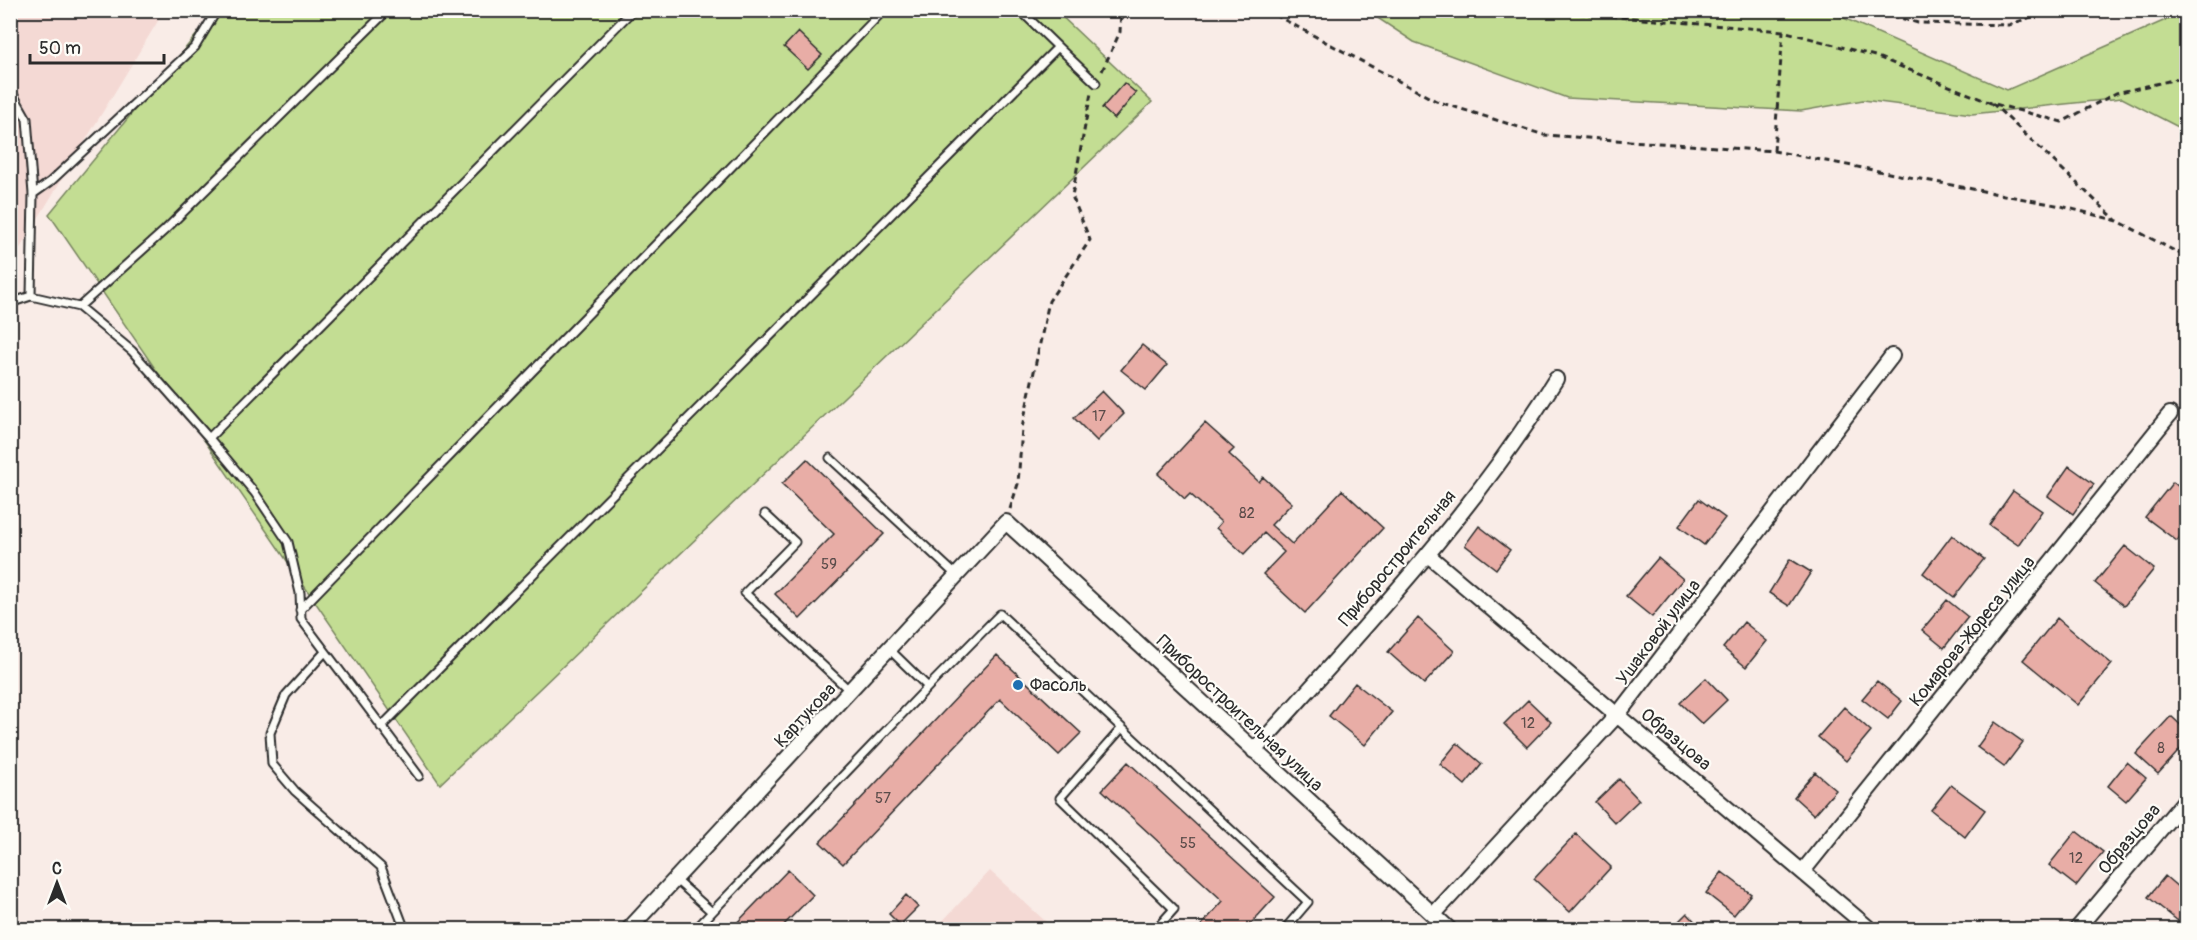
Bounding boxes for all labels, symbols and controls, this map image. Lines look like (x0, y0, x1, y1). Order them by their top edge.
scale bar (30, 27, 164, 65)
text: 50 m (39, 37, 81, 60)
house number: 17 (1092, 407, 1106, 426)
street label: Приборостроительная (1334, 485, 1461, 631)
house number: 82 (1239, 504, 1255, 523)
street label: Комарова-Жореса улица (1904, 551, 2040, 711)
house number: 59 (821, 555, 837, 574)
street label: Ушаковой улица (1611, 575, 1706, 690)
street label: Приборостроительная улица (1152, 630, 1328, 797)
place label: Фасоль (1030, 674, 1087, 697)
street label: Картукова (770, 678, 841, 752)
marker: Фасоль (1011, 678, 1025, 692)
street label: Образцова (1636, 703, 1716, 776)
house number: 12 (1521, 714, 1535, 733)
house number: 8 (2157, 739, 2165, 758)
house number: 57 (875, 789, 891, 808)
street label: Образцова (2093, 799, 2166, 879)
house number: 55 (1180, 834, 1196, 853)
house number: 12 (2069, 849, 2083, 868)
north arrow (27, 853, 87, 913)
text: С (52, 859, 62, 879)

